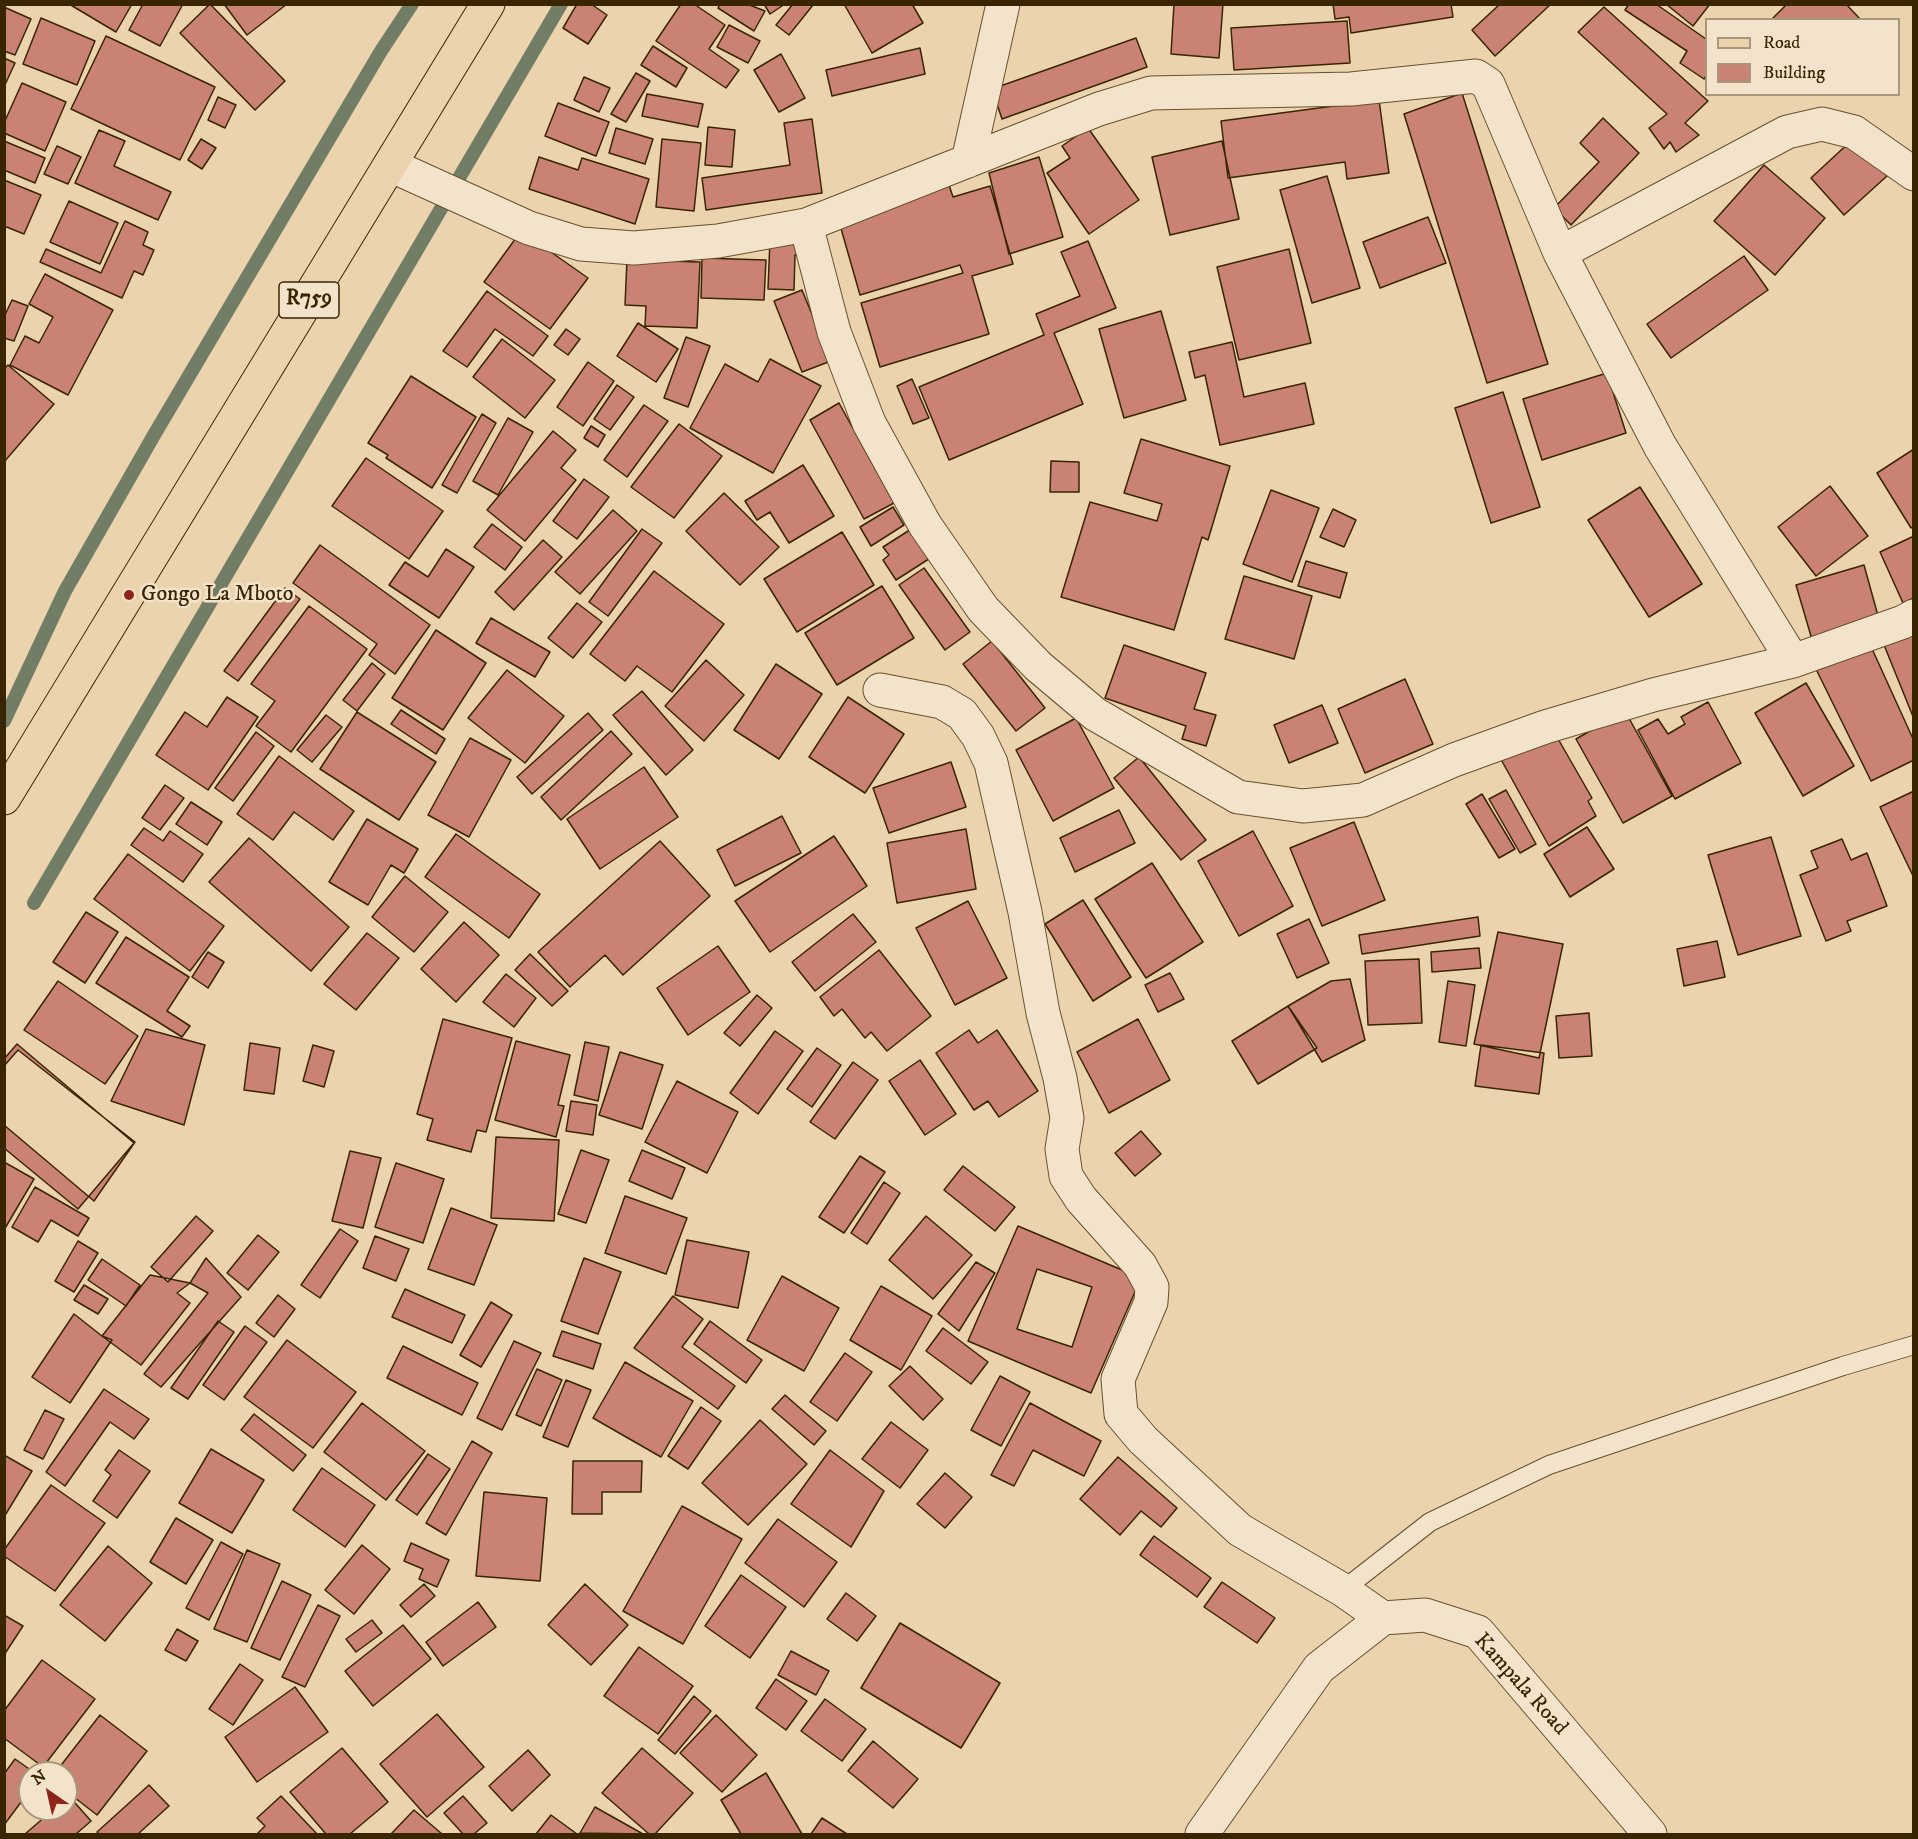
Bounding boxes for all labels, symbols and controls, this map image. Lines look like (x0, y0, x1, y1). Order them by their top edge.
legend (1705, 18, 1900, 96)
text: Road (1763, 32, 1800, 54)
text: Building (1763, 62, 1825, 84)
road number: R759 (279, 282, 339, 318)
place label: Gongo La Mboto (141, 582, 293, 608)
marker: Gongo La Mboto (122, 588, 136, 602)
street label: Kampala Road (1467, 1629, 1573, 1741)
north arrow (18, 1761, 78, 1821)
text: N (28, 1766, 50, 1790)

